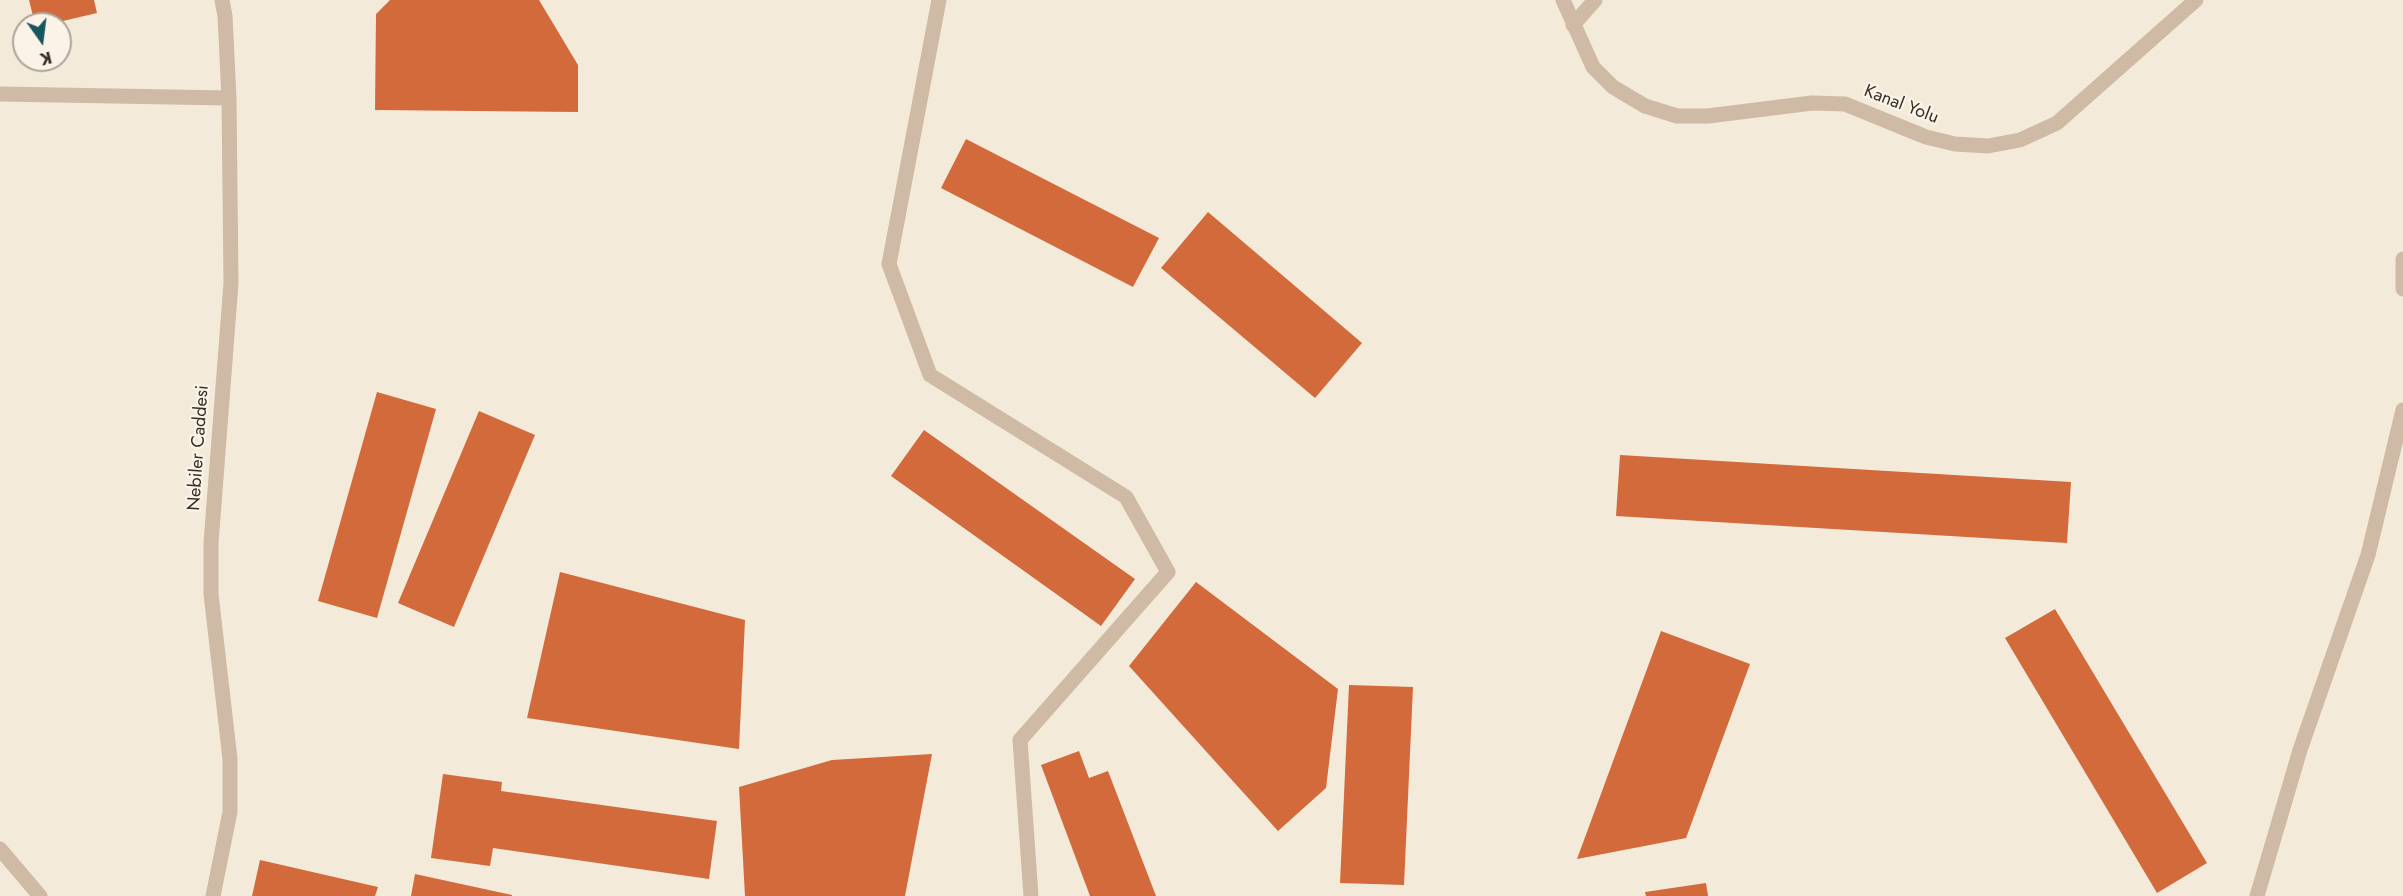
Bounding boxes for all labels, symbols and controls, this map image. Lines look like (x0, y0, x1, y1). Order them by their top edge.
north arrow (12, 12, 72, 72)
text: K (38, 45, 54, 71)
street label: Kanal Yolu (1861, 81, 1941, 129)
street label: Nebiler Caddesi (184, 384, 214, 512)

